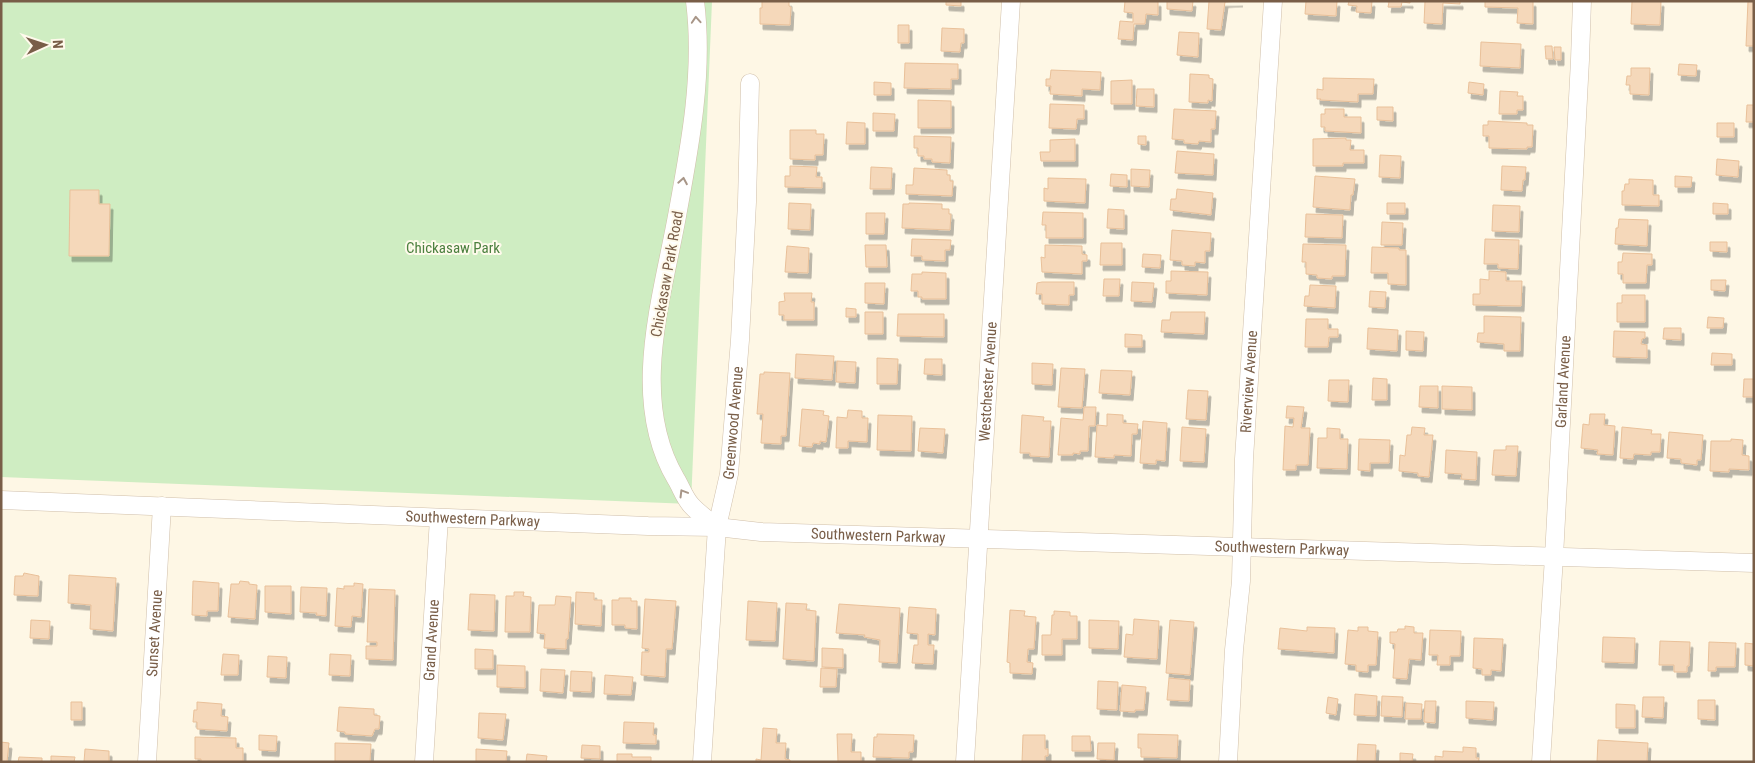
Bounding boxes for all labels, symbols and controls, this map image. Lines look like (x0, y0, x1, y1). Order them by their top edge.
one-way arrow (691, 16, 702, 24)
north arrow (20, 20, 70, 70)
text: N (50, 40, 66, 49)
one-way arrow (678, 177, 688, 186)
street label: Chickasaw Park Road (647, 210, 687, 338)
park label: Chickasaw Park (406, 239, 500, 257)
street label: Westchester Avenue (975, 321, 1001, 442)
street label: Riverview Avenue (1237, 330, 1261, 434)
street label: Garland Avenue (1552, 335, 1575, 428)
street label: Greenwood Avenue (719, 366, 747, 481)
one-way arrow (680, 489, 689, 498)
street label: Southwestern Parkway (405, 507, 540, 531)
street label: Southwestern Parkway (811, 525, 946, 547)
street label: Southwestern Parkway (1214, 537, 1349, 559)
street label: Sunset Avenue (143, 589, 166, 677)
street label: Grand Avenue (420, 599, 443, 682)

